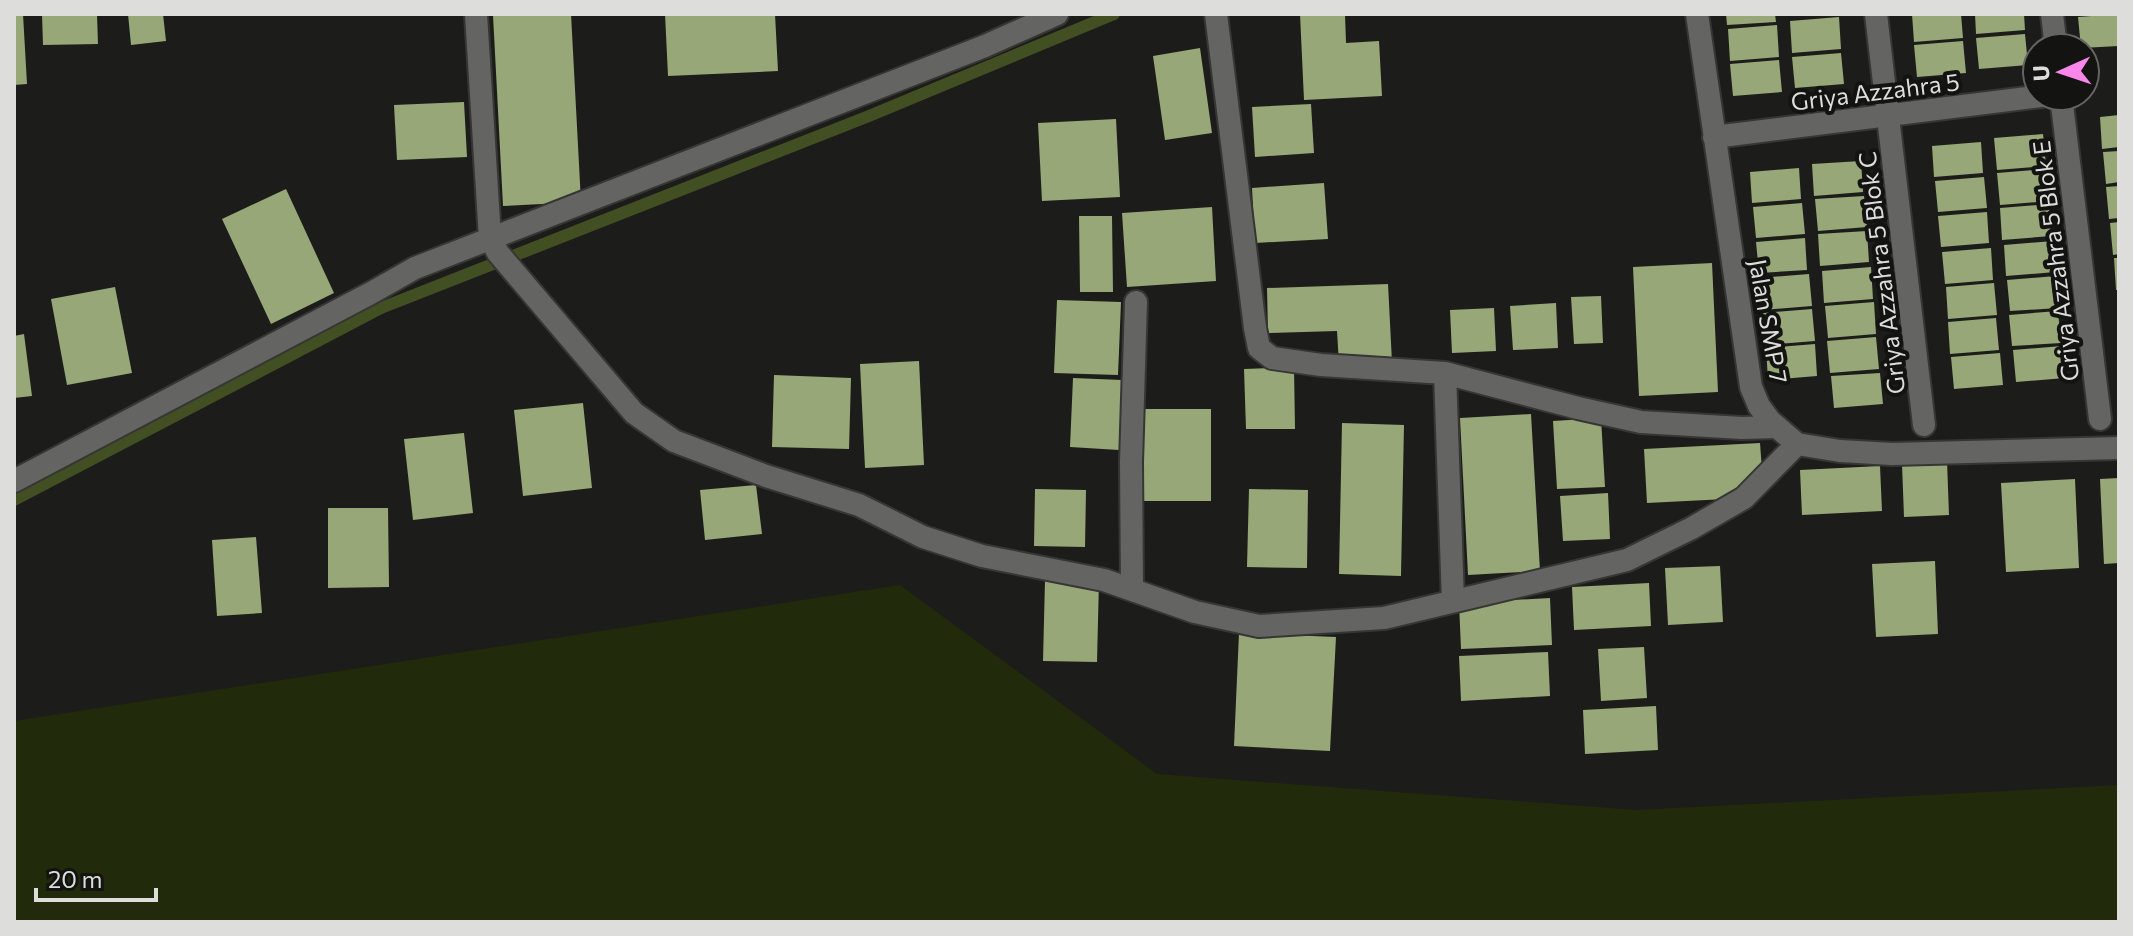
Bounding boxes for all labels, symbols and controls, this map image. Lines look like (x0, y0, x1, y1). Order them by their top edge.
north arrow (2021, 32, 2101, 112)
text: U (2027, 64, 2054, 82)
street label: Griya Azzahra 5 (1789, 66, 1961, 116)
street label: Griya Azzahra 5 Blok E (2026, 139, 2084, 383)
street label: Griya Azzahra 5 Blok C (1852, 150, 1910, 396)
street label: Jalan SMP 7 (1744, 256, 1794, 386)
scale bar (36, 852, 156, 902)
text: 20 m (48, 864, 102, 893)

